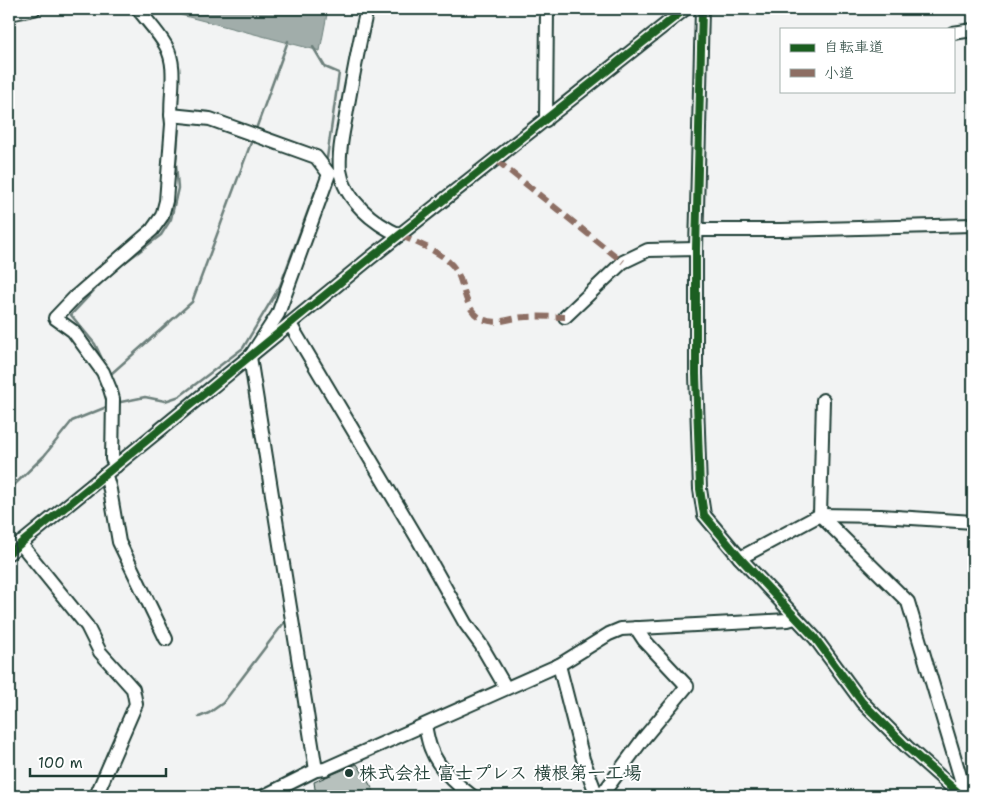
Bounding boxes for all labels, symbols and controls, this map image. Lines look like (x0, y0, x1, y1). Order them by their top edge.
legend (780, 28, 954, 92)
text: 自転車道 (824, 37, 884, 57)
text: 小道 (824, 63, 854, 83)
scale bar (30, 745, 166, 777)
text: 100 m (38, 753, 83, 773)
place label: 株式会社 富士プレス 横根第一工場 (359, 761, 641, 785)
marker: 株式会社 富士プレス 横根第一工場 (343, 767, 355, 779)

